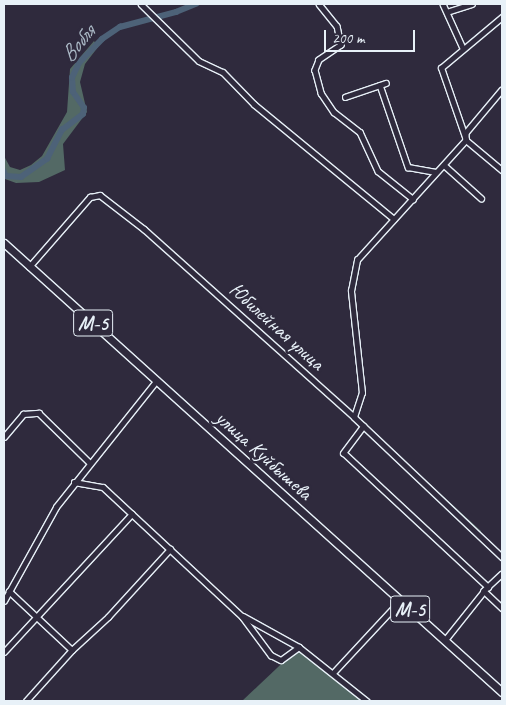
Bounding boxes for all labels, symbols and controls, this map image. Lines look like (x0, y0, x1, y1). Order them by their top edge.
water label: Вобля (55, 20, 101, 68)
scale bar (326, 20, 417, 52)
text: 200 m (332, 29, 364, 48)
street label: Юбилейная улица (223, 276, 331, 376)
road number: М-5 (73, 306, 113, 340)
street label: улица Куйбышева (210, 405, 318, 505)
road number: М-5 (390, 592, 430, 626)

